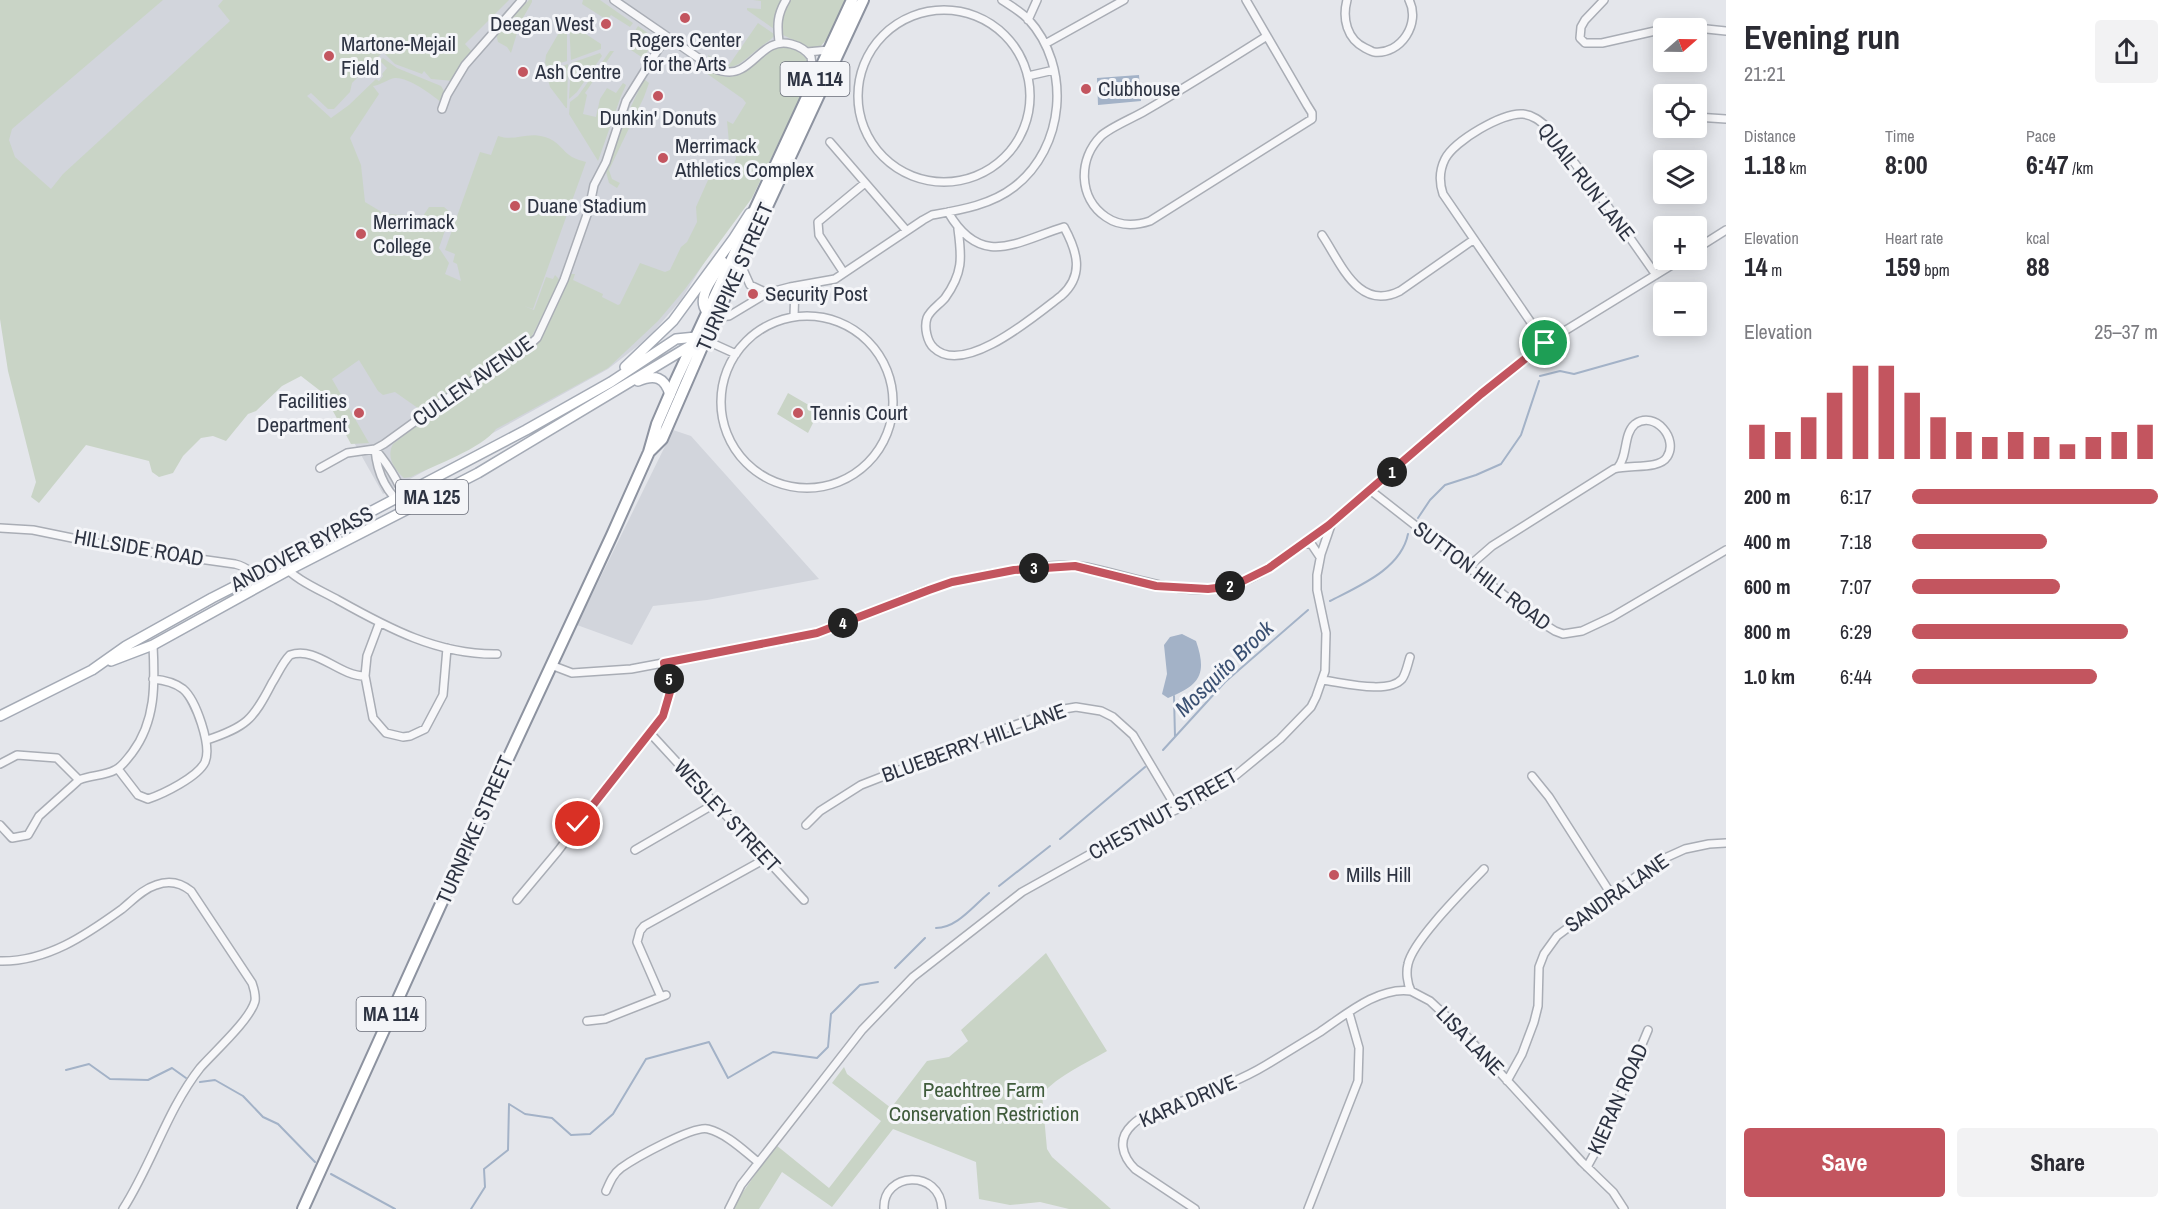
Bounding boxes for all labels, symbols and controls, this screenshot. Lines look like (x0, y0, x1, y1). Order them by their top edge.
place label: Deegan West (490, 9, 594, 38)
marker: Rogers Center for the Arts (678, 11, 692, 25)
text: Evening run (1744, 15, 1900, 59)
marker: Deegan West (599, 17, 613, 31)
north arrow (1653, 18, 1707, 72)
map controls (1653, 18, 1707, 336)
button: share (2095, 20, 2158, 83)
place label: Rogers Center for the Arts (629, 25, 741, 78)
place label: Martone-Mejail Field (341, 29, 456, 82)
marker: Martone-Mejail Field (322, 49, 336, 63)
place label: Ash Centre (534, 57, 621, 86)
text: 21:21 (1744, 60, 1785, 87)
road number: MA 114 (780, 62, 850, 96)
marker: Ash Centre (516, 65, 530, 79)
place label: Clubhouse (1098, 74, 1180, 103)
marker: Clubhouse (1079, 82, 1093, 96)
button: locate (1653, 84, 1707, 138)
marker: Dunkin' Donuts (651, 89, 665, 103)
place label: Dunkin' Donuts (599, 103, 717, 132)
street label: QUAIL RUN LANE (1531, 116, 1642, 247)
text: Distance (1744, 125, 1796, 147)
text: Time (1885, 125, 1915, 147)
text: Pace (2026, 125, 2056, 147)
place label: Merrimack Athletics Complex (674, 131, 814, 184)
text: 1.18 (1744, 147, 1786, 182)
text: 8:00 (1885, 147, 1928, 182)
text: 6:47 (2026, 147, 2069, 182)
button: layers (1653, 150, 1707, 204)
marker: Merrimack Athletics Complex (656, 151, 670, 165)
text: km (1786, 157, 1807, 179)
text: /km (2069, 157, 2093, 179)
place label: Duane Stadium (527, 191, 647, 220)
street label: TURNPIKE STREET (689, 197, 780, 356)
marker: Duane Stadium (508, 199, 522, 213)
place label: Merrimack College (373, 207, 455, 260)
button: + (1653, 216, 1707, 270)
marker: Merrimack College (354, 227, 368, 241)
text: Elevation (1744, 227, 1799, 249)
text: Heart rate (1885, 227, 1943, 249)
text: kcal (2026, 227, 2049, 249)
text: 14 (1744, 249, 1768, 284)
text: 159 (1885, 249, 1921, 284)
text: 88 (2026, 249, 2050, 284)
text: m (1768, 259, 1782, 281)
text: bpm (1921, 259, 1950, 281)
place label: Security Post (765, 279, 868, 308)
button: − (1653, 282, 1707, 336)
marker: Security Post (746, 287, 760, 301)
pin (1519, 317, 1570, 368)
text: Elevation (1744, 318, 1812, 345)
text: 25–37 m (2094, 318, 2158, 345)
icon: arrive (1528, 326, 1561, 359)
street label: CULLEN AVENUE (407, 328, 539, 433)
place label: Facilities Department (257, 386, 347, 439)
place label: Tennis Court (810, 398, 908, 427)
marker: Facilities Department (352, 406, 366, 420)
marker: Tennis Court (791, 406, 805, 420)
pin: 1 (1377, 457, 1407, 487)
text: 1 (1388, 461, 1396, 483)
road number: MA 125 (396, 480, 468, 514)
text: 200 m (1744, 483, 1791, 510)
text: 6:17 (1840, 483, 1872, 510)
street label: ANDOVER BYPASS (224, 499, 378, 599)
street label: SUTTON HILL ROAD (1407, 514, 1557, 637)
street label: HILLSIDE ROAD (72, 522, 206, 573)
text: 400 m (1744, 528, 1791, 555)
text: 7:18 (1840, 528, 1872, 555)
pin: 3 (1019, 553, 1049, 583)
text: 3 (1030, 557, 1038, 579)
pin: 2 (1215, 571, 1245, 601)
text: 600 m (1744, 573, 1791, 600)
text: 7:07 (1840, 573, 1872, 600)
text: 2 (1226, 575, 1234, 597)
pin: 4 (828, 608, 858, 638)
text: 4 (839, 612, 847, 634)
water label: Mosquito Brook (1168, 613, 1281, 723)
text: 800 m (1744, 618, 1791, 645)
text: 6:29 (1840, 618, 1872, 645)
text: 1.0 km (1744, 663, 1795, 690)
text: 6:44 (1840, 663, 1872, 690)
pin: 5 (654, 664, 684, 694)
text: 5 (665, 668, 673, 690)
street label: BLUEBERRY HILL LANE (878, 696, 1070, 789)
street label: TURNPIKE STREET (429, 750, 520, 909)
street label: WESLEY STREET (668, 753, 787, 879)
street label: CHESTNUT STREET (1083, 760, 1243, 867)
pin (552, 798, 603, 849)
icon: check (561, 807, 594, 840)
street label: SANDRA LANE (1559, 846, 1674, 939)
place label: Mills Hill (1346, 860, 1411, 889)
marker: Mills Hill (1327, 868, 1341, 882)
road number: MA 114 (356, 997, 426, 1031)
street label: LISA LANE (1430, 1000, 1511, 1082)
street label: KIERAN ROAD (1580, 1039, 1655, 1159)
street label: KARA DRIVE (1135, 1067, 1241, 1134)
park label: Peachtree Farm Conservation Restriction (889, 1075, 1079, 1128)
button: Save (1744, 1128, 1945, 1197)
button: Share (1957, 1128, 2158, 1197)

